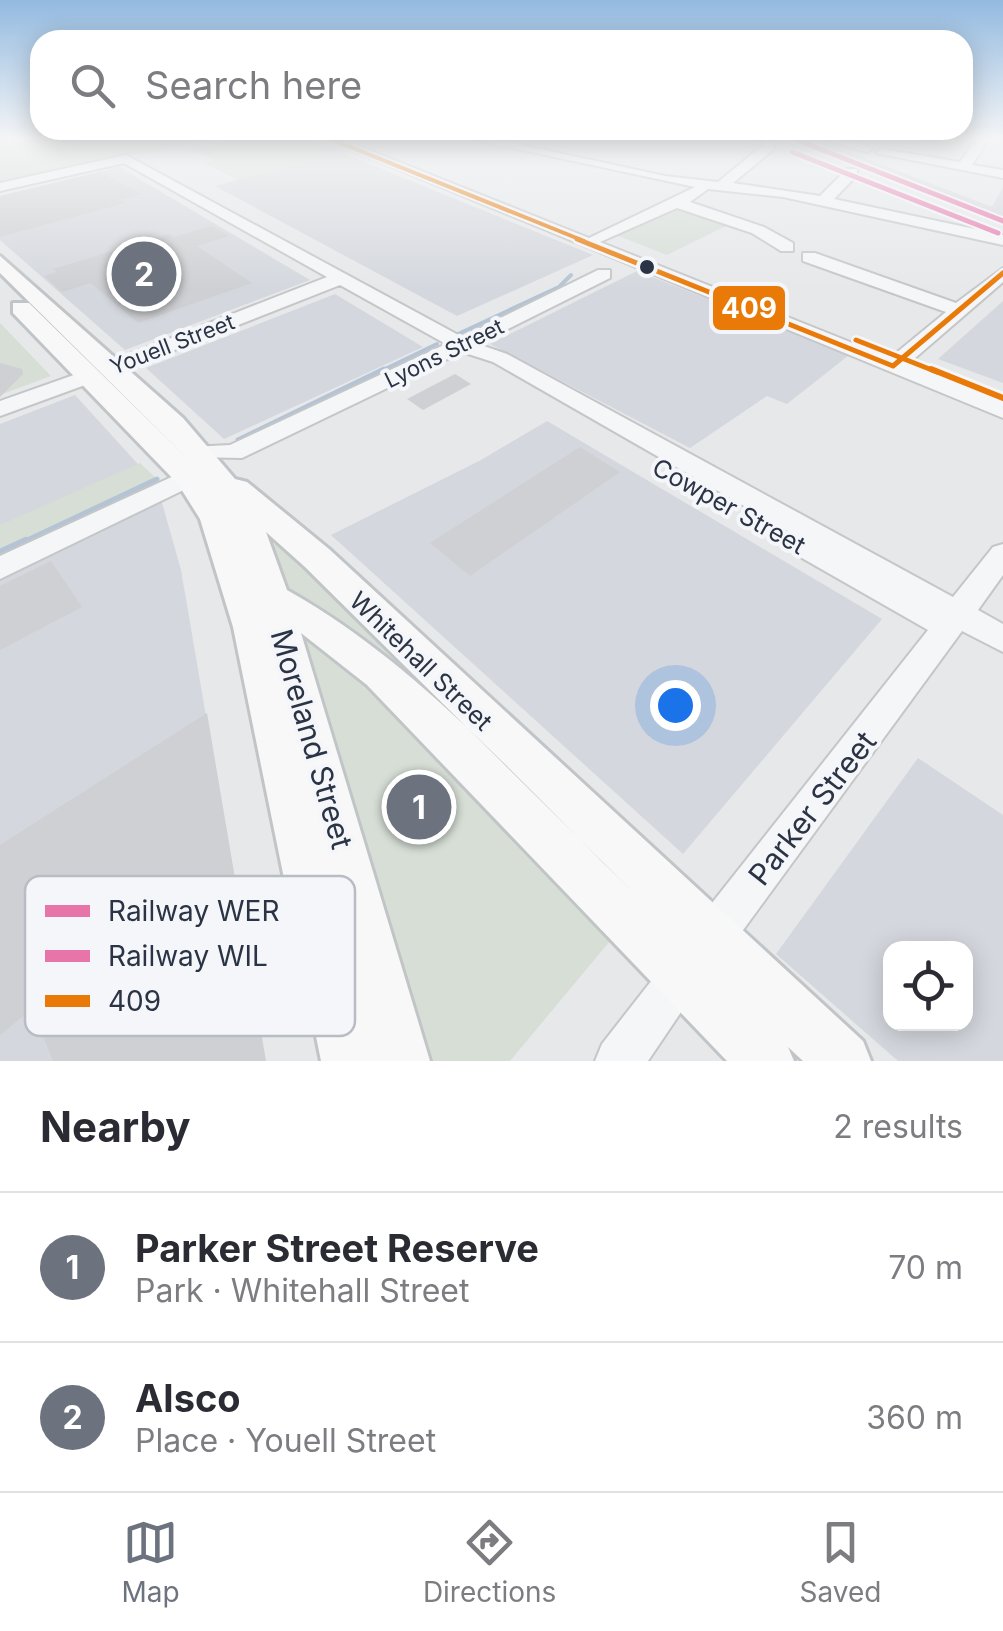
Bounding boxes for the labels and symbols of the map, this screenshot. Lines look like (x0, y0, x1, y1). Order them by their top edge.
pin: 2 (112, 236, 176, 312)
unlabelled marker (637, 257, 657, 277)
line badge: 409 (711, 284, 787, 332)
text: 409 (721, 291, 777, 325)
street label: Youell Street (106, 308, 238, 380)
street label: Lyons Street (380, 313, 508, 393)
street label: Cowper Street (647, 452, 811, 560)
street label: Whitehall Street (344, 585, 498, 737)
street label: Moreland Street (263, 625, 361, 853)
your location (650, 680, 701, 731)
street label: Parker Street (741, 724, 883, 892)
pin: 1 (386, 770, 452, 844)
legend (25, 876, 355, 1036)
text: Railway WER (108, 894, 279, 928)
text: Railway WIL (108, 939, 268, 973)
text: 409 (108, 984, 161, 1018)

